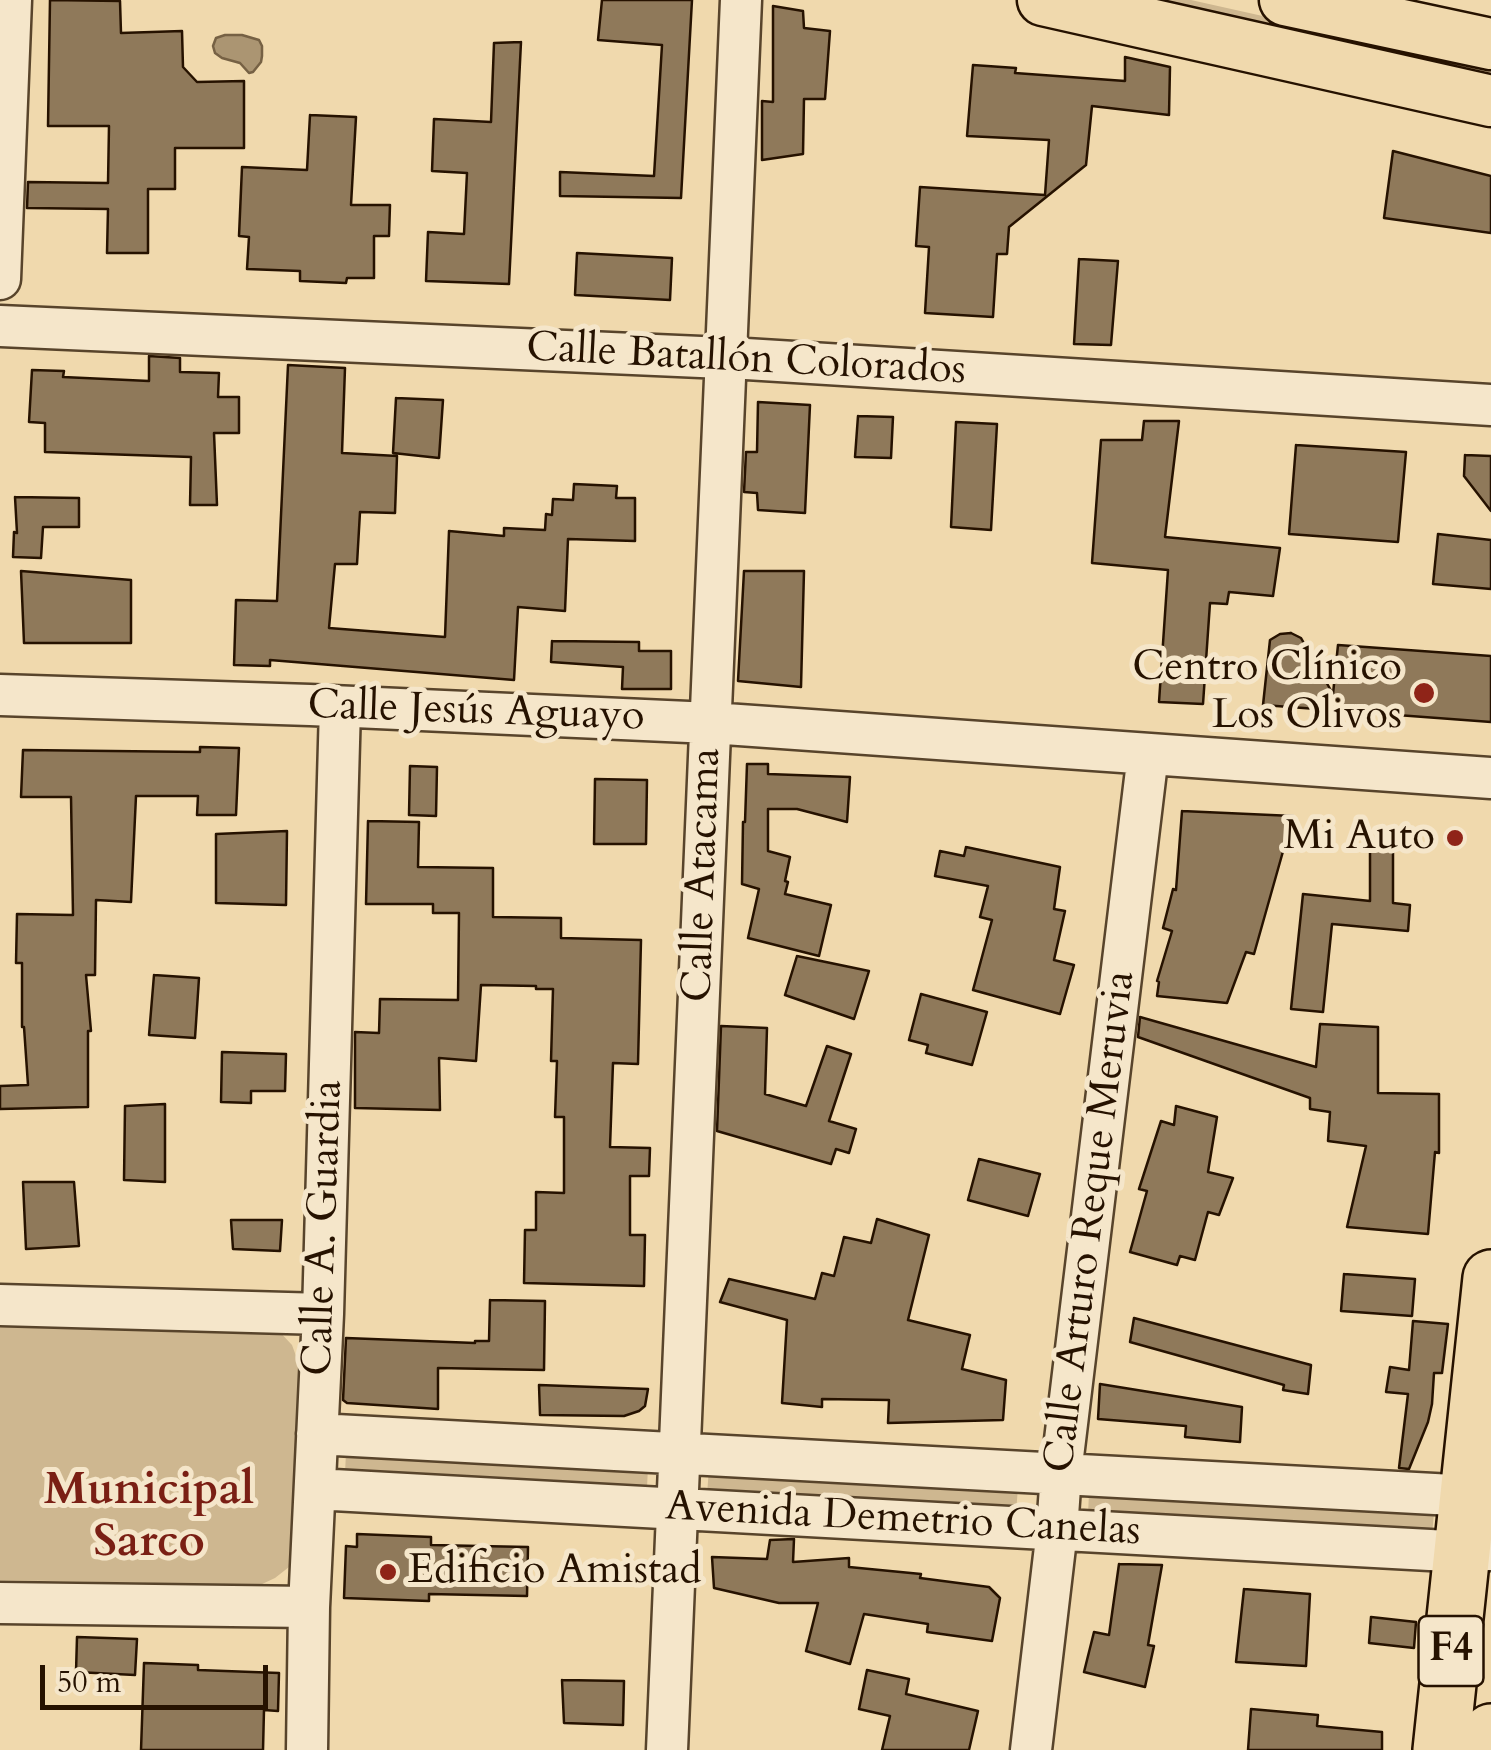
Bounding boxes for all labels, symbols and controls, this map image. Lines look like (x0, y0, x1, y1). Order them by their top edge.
street label: Calle Batallón Colorados (525, 324, 967, 398)
place label: Centro Clínico Los Olivos (1132, 644, 1402, 742)
marker: Centro Clínico Los Olivos (1411, 680, 1437, 706)
street label: Calle Jesús Aguayo (307, 682, 645, 744)
street label: Calle Atacama (674, 747, 734, 1003)
place label: Mi Auto (1283, 813, 1435, 863)
marker: Mi Auto (1444, 827, 1466, 849)
street label: Calle Arturo Reque Meruvia (1036, 968, 1148, 1476)
street label: Calle A. Guardia (295, 1079, 355, 1377)
district label: Municipal Sarco (44, 1466, 254, 1572)
street label: Avenida Demetrio Canelas (664, 1483, 1142, 1559)
place label: Edificio Amistad (408, 1547, 702, 1597)
marker: Edificio Amistad (377, 1561, 399, 1583)
road number: F4 (1418, 1616, 1484, 1686)
scale bar (45, 1645, 272, 1707)
text: 50 m (57, 1662, 121, 1703)

